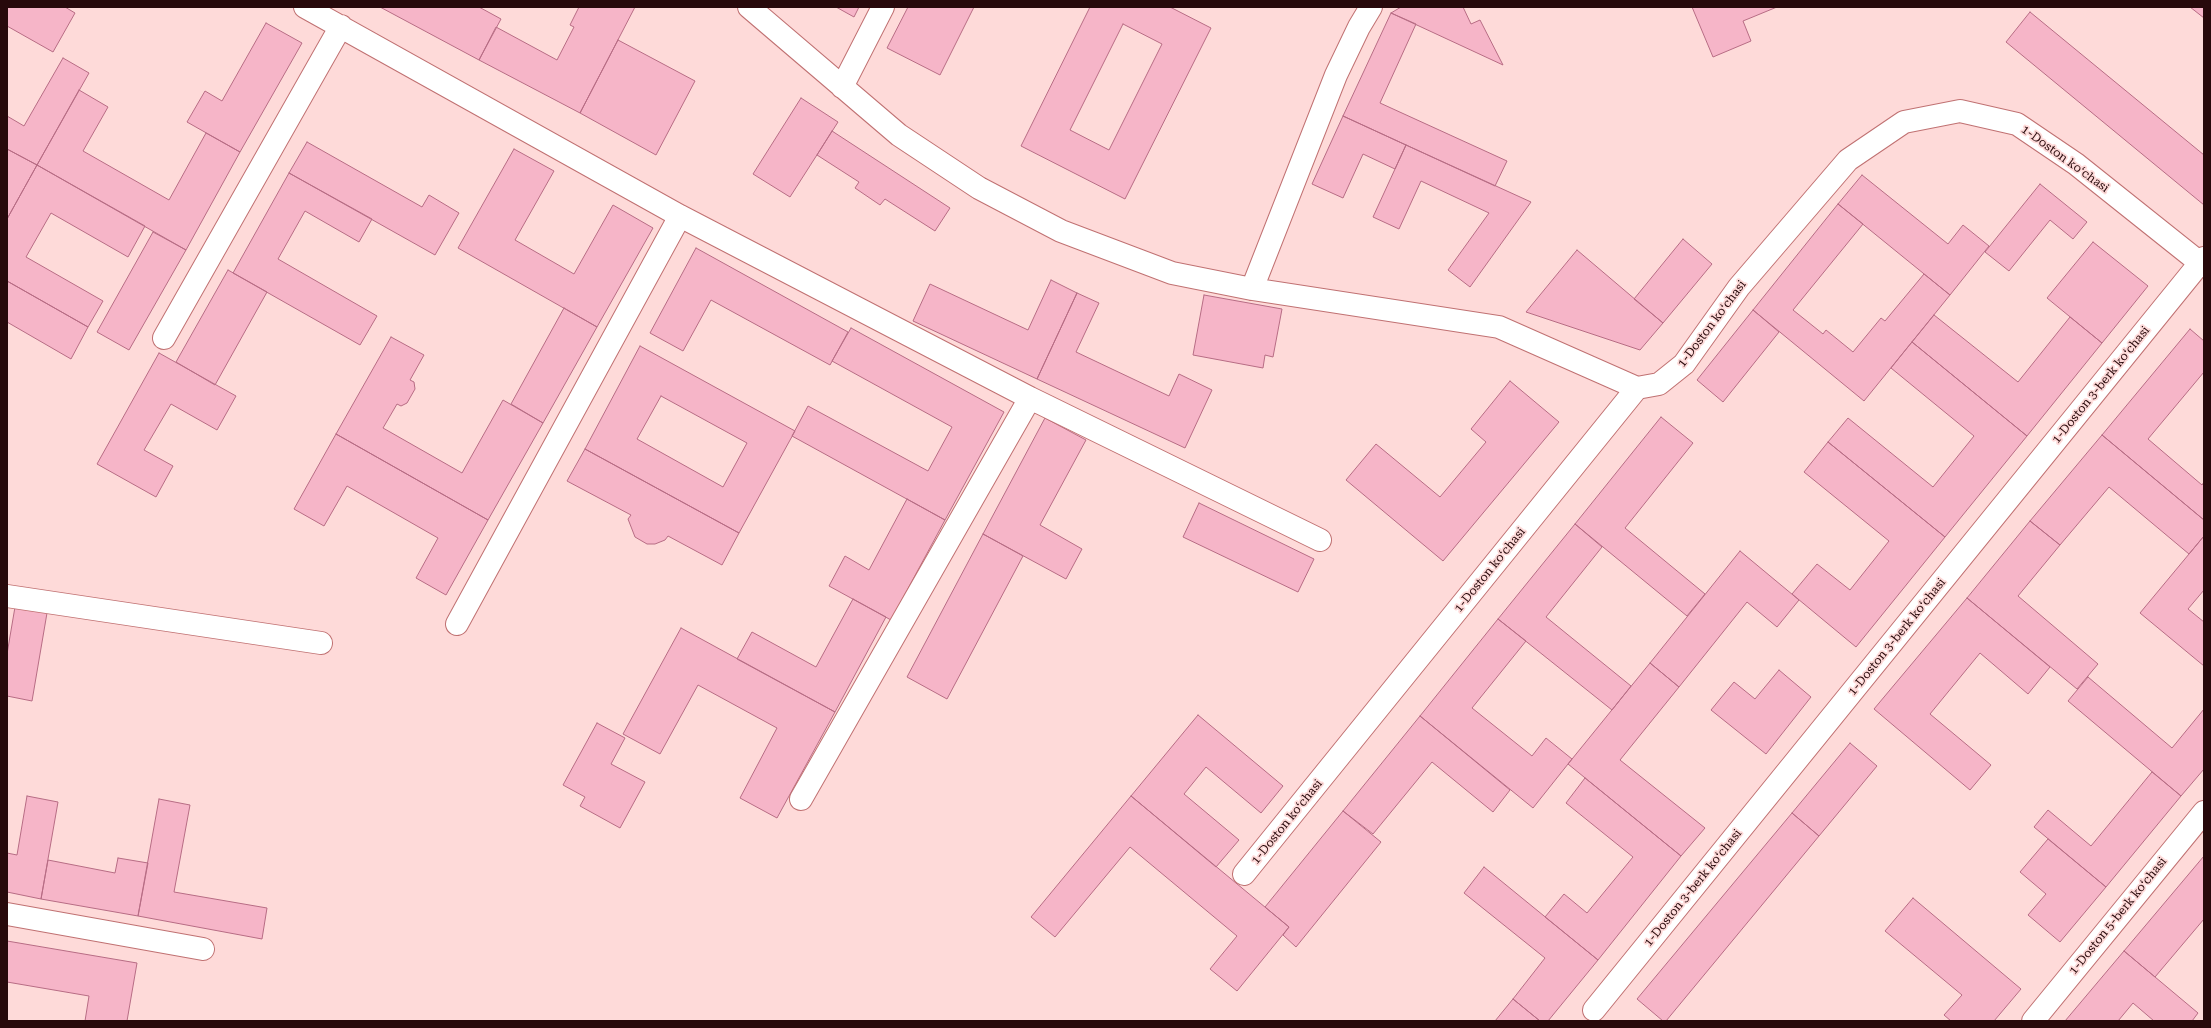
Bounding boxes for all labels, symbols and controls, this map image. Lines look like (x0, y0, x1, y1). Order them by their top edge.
street label: 1-Doston koʻchasi (2018, 122, 2112, 196)
street label: 1-Doston koʻchasi (1675, 278, 1749, 370)
street label: 1-Doston 3-berk koʻchasi (2049, 323, 2153, 447)
street label: 1-Doston koʻchasi (1451, 525, 1529, 615)
street label: 1-Doston 3-berk koʻchasi (1845, 575, 1949, 699)
street label: 1-Doston koʻchasi (1248, 777, 1326, 867)
street label: 1-Doston 3-berk koʻchasi (1641, 826, 1745, 950)
street label: 1-Doston 5-berk koʻchasi (2066, 854, 2170, 978)

